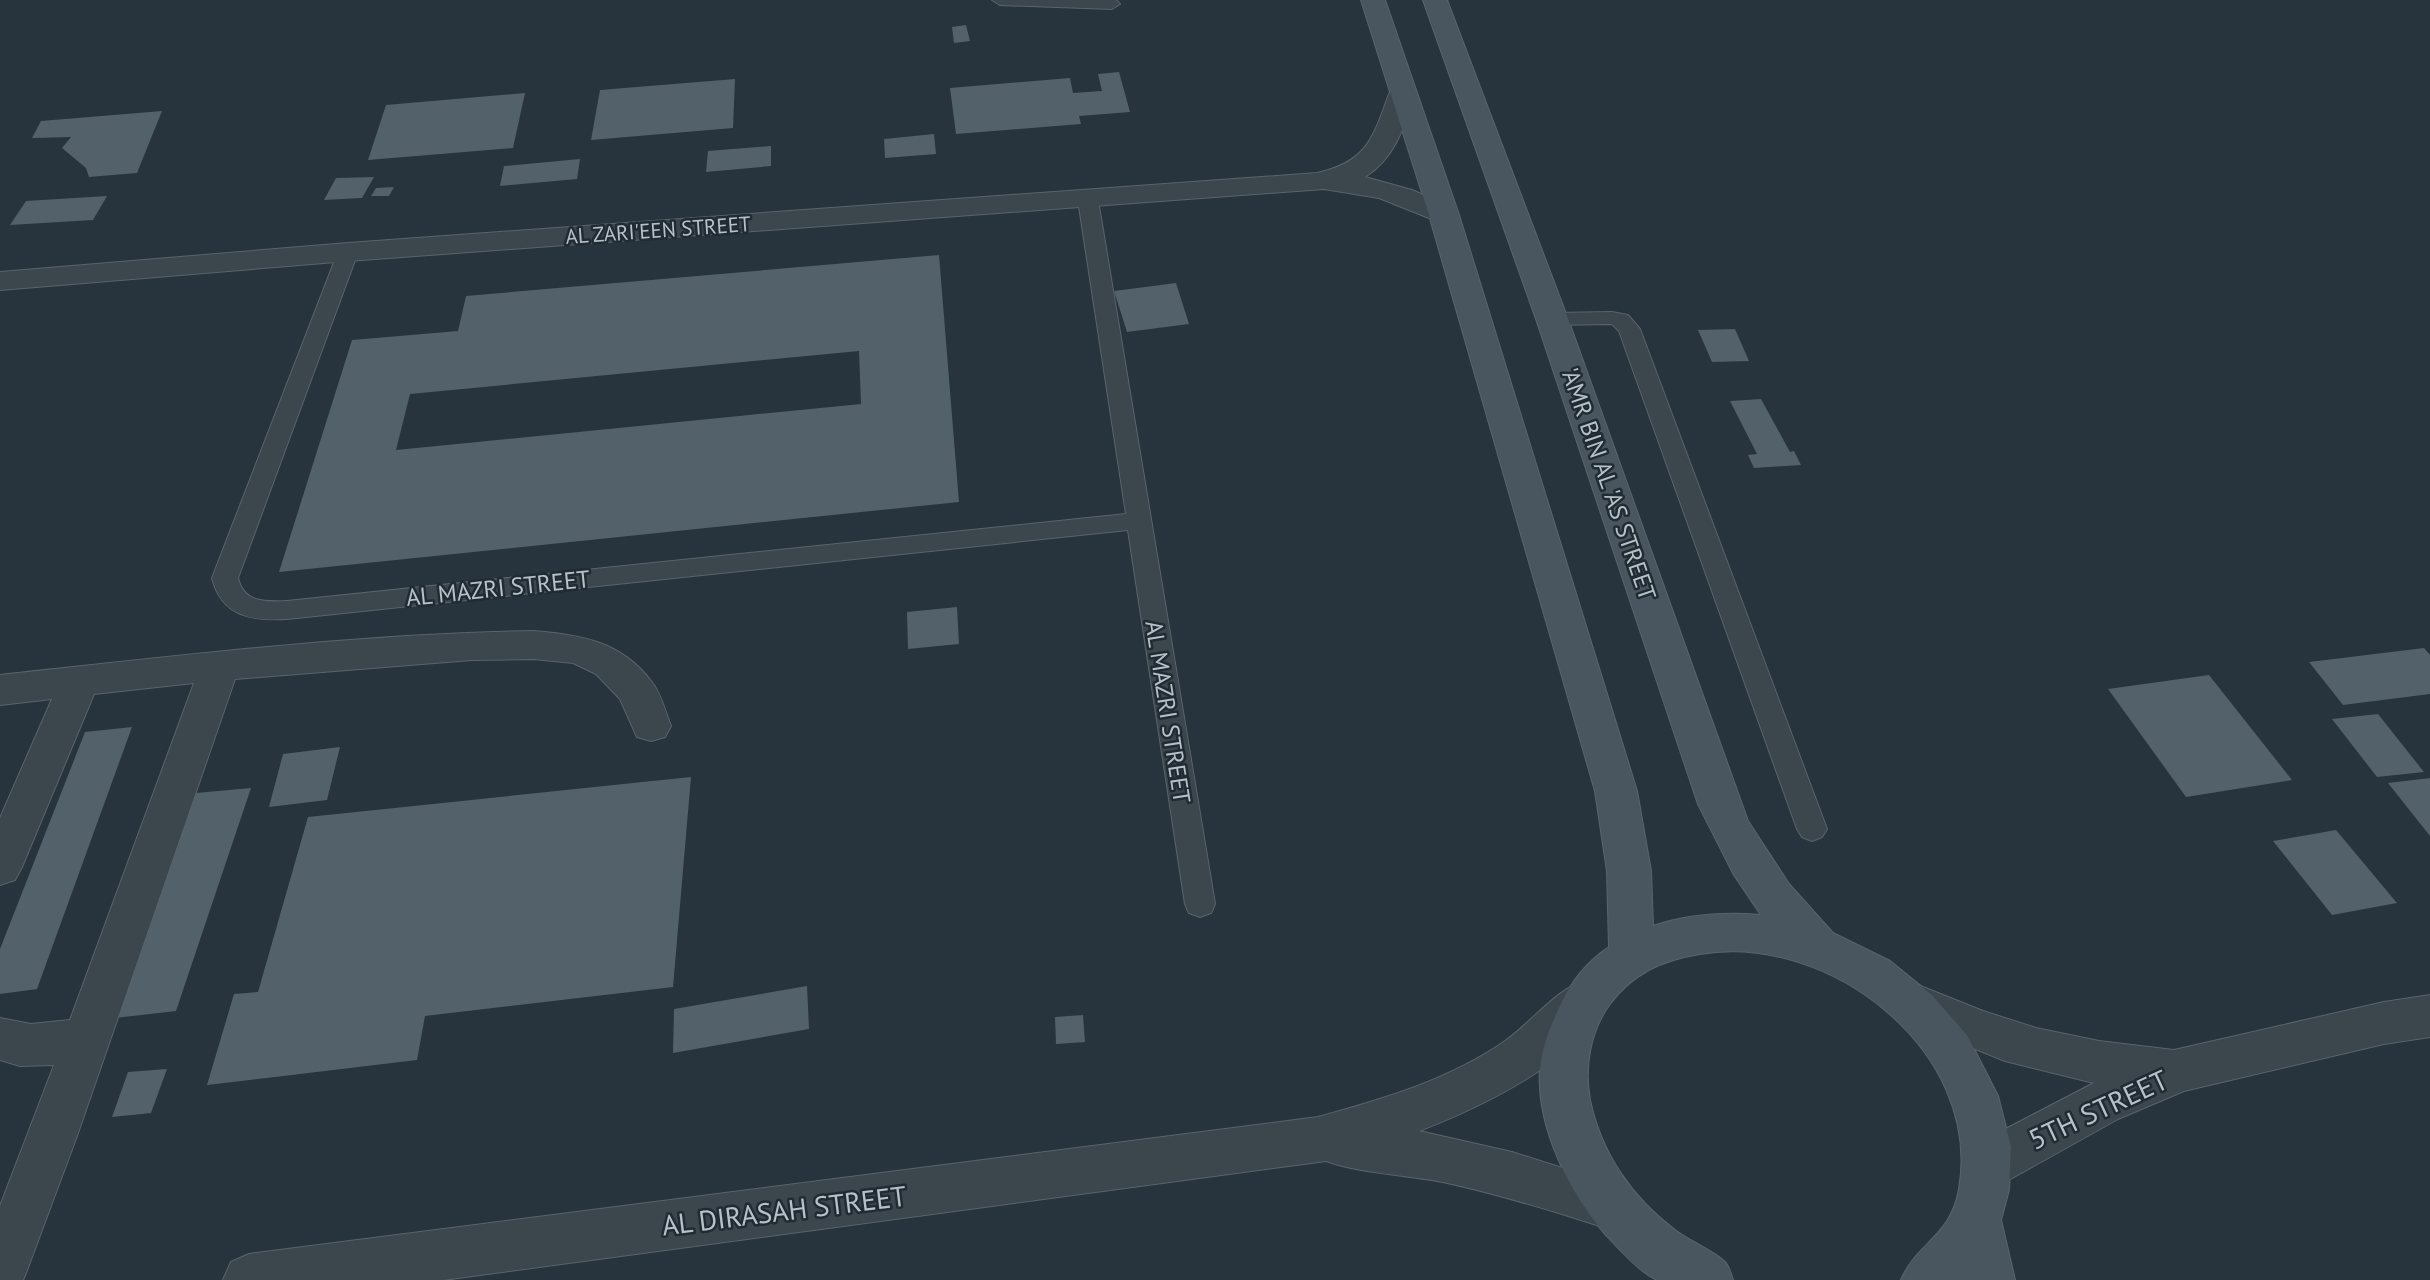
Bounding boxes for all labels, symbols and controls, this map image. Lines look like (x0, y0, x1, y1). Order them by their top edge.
street label: AL ZARI'EEN STREET (564, 210, 752, 250)
street label: 'AMR BIN AL 'AS STREET (1555, 364, 1663, 604)
street label: AL MAZRI STREET (405, 563, 591, 613)
street label: AL MAZRI STREET (1138, 618, 1198, 806)
street label: 5TH STREET (2022, 1060, 2174, 1157)
street label: AL DIRASAH STREET (660, 1177, 909, 1243)

